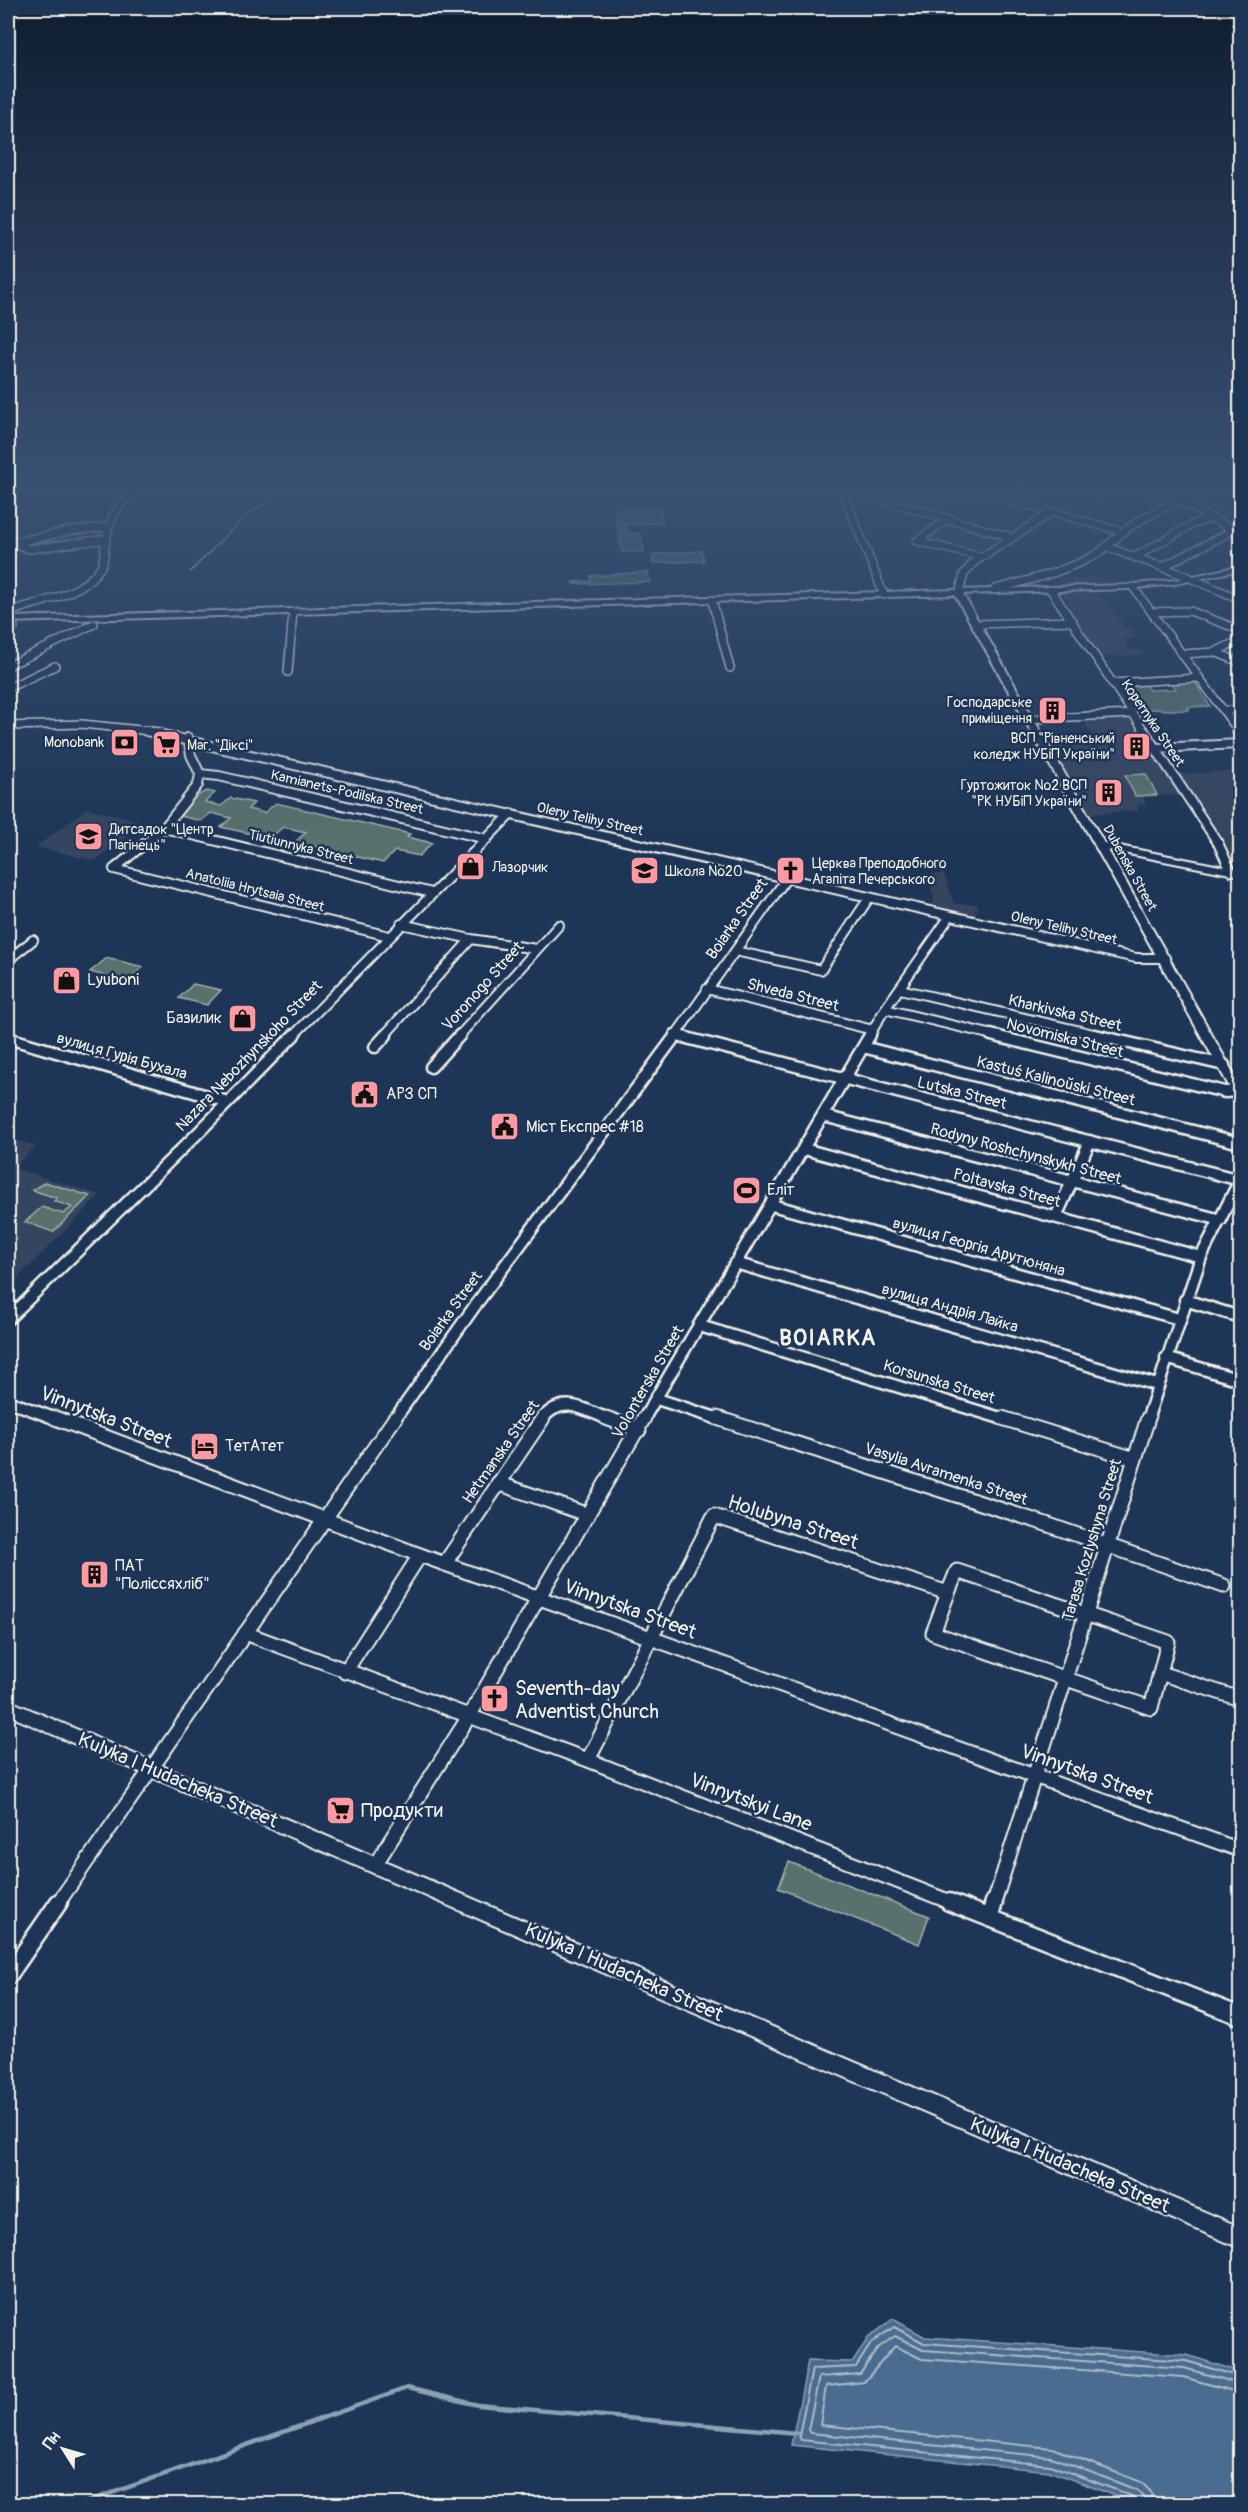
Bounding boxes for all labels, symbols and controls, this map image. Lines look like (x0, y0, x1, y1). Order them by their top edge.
street label: Kopernyka Street (1118, 676, 1189, 770)
place label: Господарське приміщення (947, 694, 1032, 727)
building icon: Господарське приміщення (1037, 694, 1069, 726)
bank icon: Monobank (109, 726, 141, 758)
supermarket icon: Маг. "Діксі" (150, 729, 182, 761)
place label: ВСП "Рівненський коледж НУБіП України" (974, 730, 1115, 763)
building icon: ВСП "Рівненський коледж НУБіП України" (1120, 730, 1152, 762)
place label: Monobank (44, 734, 104, 751)
place label: Маг. "Діксі" (187, 737, 254, 754)
street label: Kamianets-Podilska Street (269, 766, 425, 818)
place label: Гуртожиток №2 ВСП "РК НУБіП України" (960, 777, 1087, 810)
building icon: Гуртожиток №2 ВСП "РК НУБіП України" (1092, 777, 1124, 809)
street label: Oleny Telihy Street (535, 798, 645, 840)
school or university icon: Дитсадок "Центр Пагінець" (72, 821, 104, 853)
place label: Дитсадок "Центр Пагінець" (108, 821, 214, 854)
street label: Dubenska Street (1099, 822, 1161, 915)
street label: Tiutiunnyka Street (247, 826, 355, 868)
shop icon: Лазорчик (455, 851, 487, 883)
school or university icon: Школа №20 (628, 855, 660, 887)
church icon: Церква Преподобного Агапіта Печерського (775, 855, 807, 887)
place label: Церква Преподобного Агапіта Печерського (812, 855, 947, 888)
place label: Лазорчик (491, 859, 548, 876)
place label: Школа №20 (665, 863, 742, 880)
street label: Anatoliia Hrytsaia Street (184, 865, 326, 916)
street label: Boiarka Street (702, 874, 773, 963)
street label: Oleny Telihy Street (1009, 907, 1119, 949)
street label: Voronogo Street (438, 937, 529, 1035)
shop icon: Lyuboni (50, 964, 82, 996)
place label: Lyuboni (87, 970, 139, 990)
street label: Shveda Street (745, 974, 842, 1016)
street label: Nazara Nebozhynskoho Street (171, 976, 327, 1136)
street label: Kharkivska Street (1006, 990, 1124, 1036)
shop icon: Базилик (227, 1002, 259, 1034)
place label: Базилик (166, 1008, 222, 1028)
street label: Novomiska Street (1004, 1014, 1126, 1062)
street label: вулиця Гурія Бухала (54, 1028, 190, 1084)
street label: Kastuś Kalinoŭski Street (975, 1052, 1138, 1111)
street label: Lutska Street (915, 1072, 1009, 1114)
public building icon: АРЗ СП (349, 1078, 381, 1110)
place label: АРЗ СП (386, 1084, 437, 1104)
public building icon: Міст Експрес #18 (489, 1111, 521, 1143)
place label: Міст Експрес #18 (526, 1117, 644, 1137)
street label: Rodyny Roshchynskykh Street (928, 1119, 1124, 1189)
street label: Poltavska Street (951, 1164, 1063, 1212)
sports icon: Еліт (730, 1174, 762, 1206)
place label: Еліт (767, 1180, 795, 1200)
street label: вулиця Георгія Арутюняна (890, 1213, 1068, 1281)
street label: Boiarka Street (415, 1266, 487, 1355)
street label: вулиця Андрія Лайка (879, 1279, 1021, 1337)
street label: Volonterska Street (607, 1321, 689, 1442)
district label: BOIARKA (779, 1324, 877, 1352)
street label: Korsunska Street (881, 1356, 998, 1409)
street label: Vinnytska Street (36, 1380, 176, 1454)
street label: Hetmanska Street (458, 1396, 544, 1508)
hotel icon: ТетАтет (188, 1430, 220, 1462)
place label: ТетАтет (225, 1436, 284, 1456)
street label: Vasylia Avramenka Street (862, 1438, 1031, 1510)
street label: Tarasa Kozlyshyna Street (1058, 1456, 1126, 1624)
street label: Holubyna Street (725, 1489, 862, 1555)
place label: ПАТ "Поліссяхліб" (115, 1556, 210, 1594)
building icon: ПАТ "Поліссяхліб" (78, 1559, 110, 1591)
street label: Vinnytska Street (560, 1573, 701, 1645)
place label: Seventh-day Adventist Church (515, 1676, 659, 1724)
church icon: Seventh-day Adventist Church (478, 1683, 510, 1715)
street label: Kulyka I Hudacheka Street (74, 1727, 283, 1834)
street label: Vinnytska Street (1017, 1738, 1158, 1810)
street label: Vinnytskyi Lane (686, 1767, 816, 1837)
supermarket icon: Продукти (324, 1794, 356, 1826)
place label: Продукти (361, 1798, 443, 1823)
street label: Kulyka I Hudacheka Street (521, 1917, 728, 2027)
street label: Kulyka I Hudacheka Street (966, 2112, 1175, 2219)
north arrow (33, 2419, 93, 2479)
text: Пн (39, 2428, 65, 2454)

